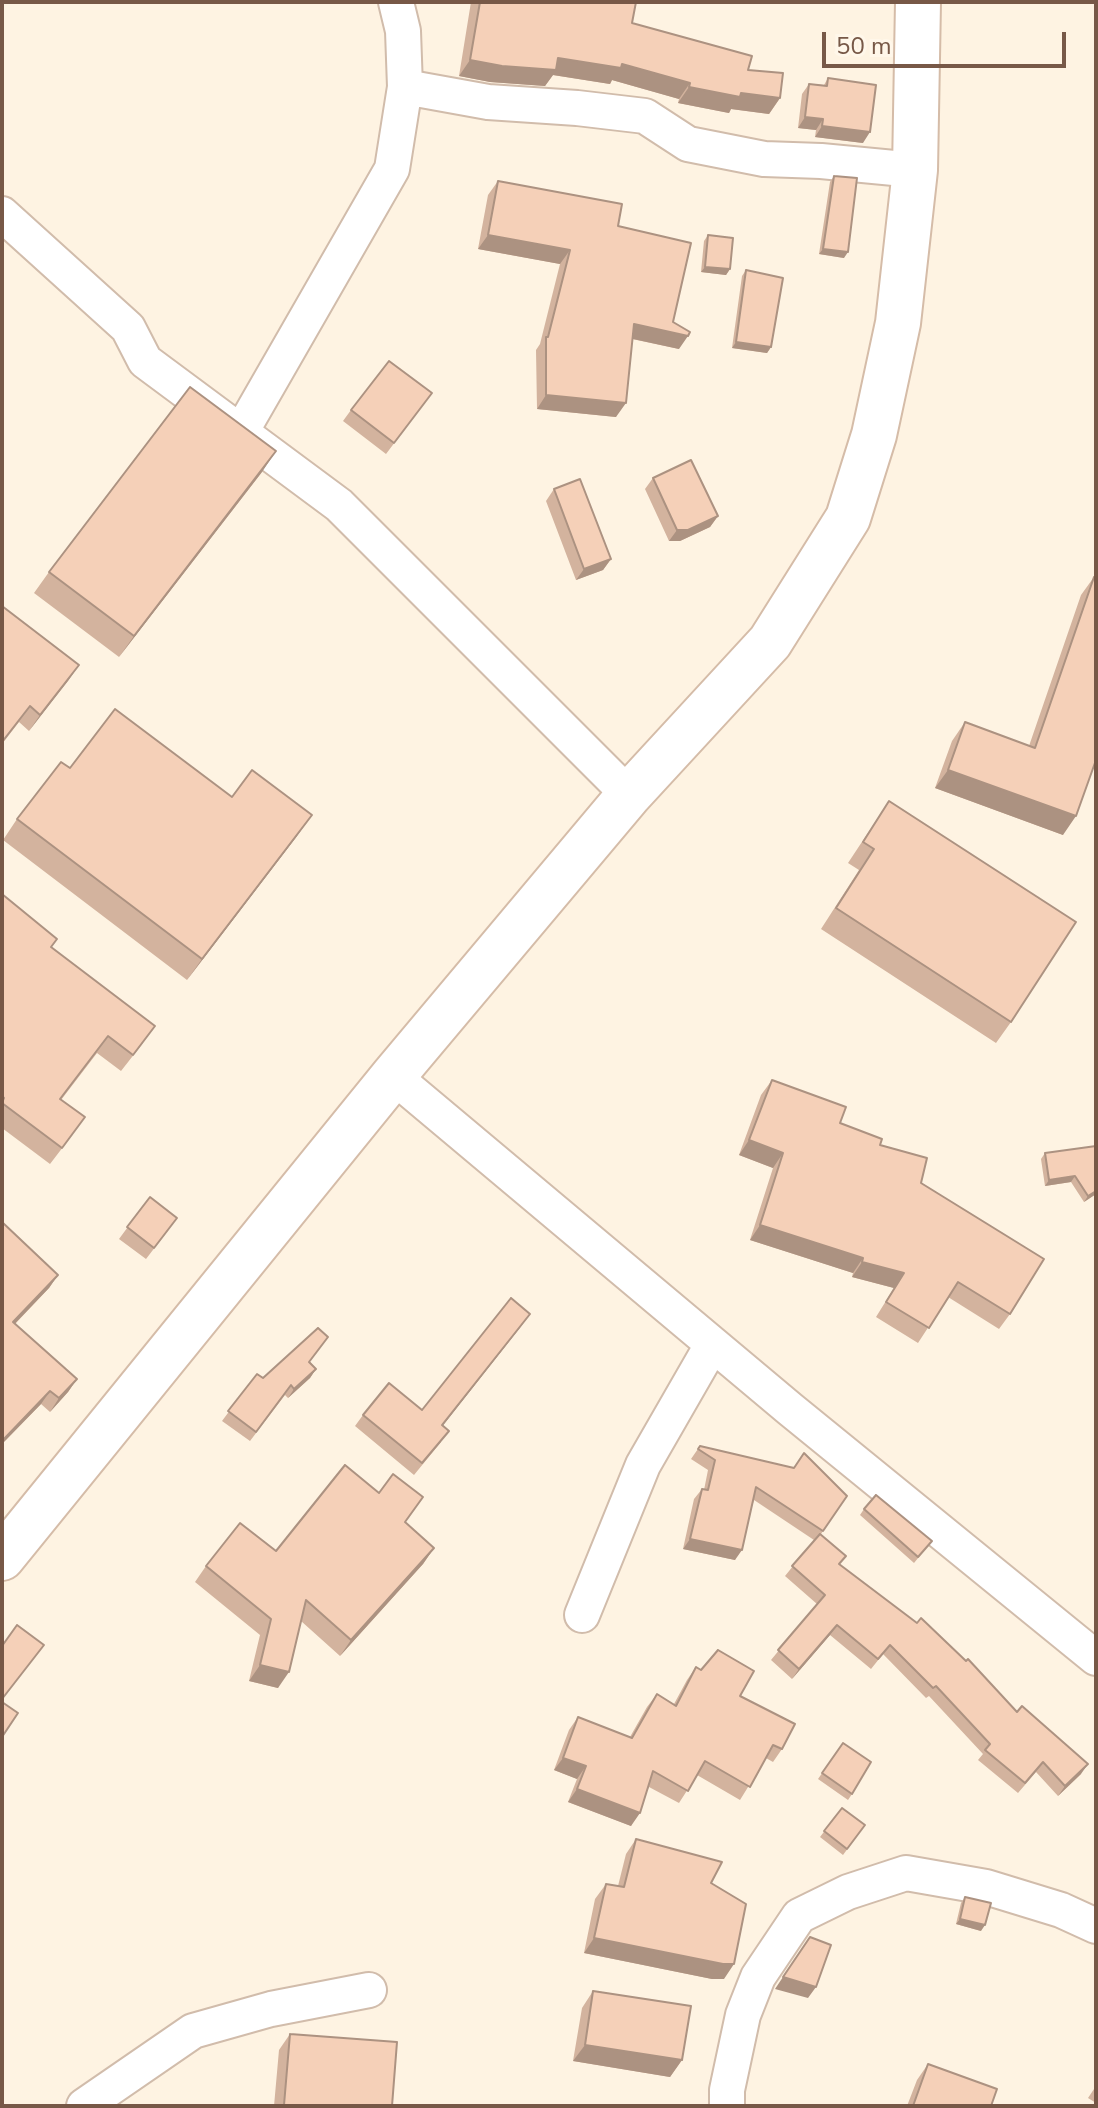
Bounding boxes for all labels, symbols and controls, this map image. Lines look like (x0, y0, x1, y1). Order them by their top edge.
scale bar (826, 16, 1070, 66)
text: 50 m (836, 30, 892, 62)

